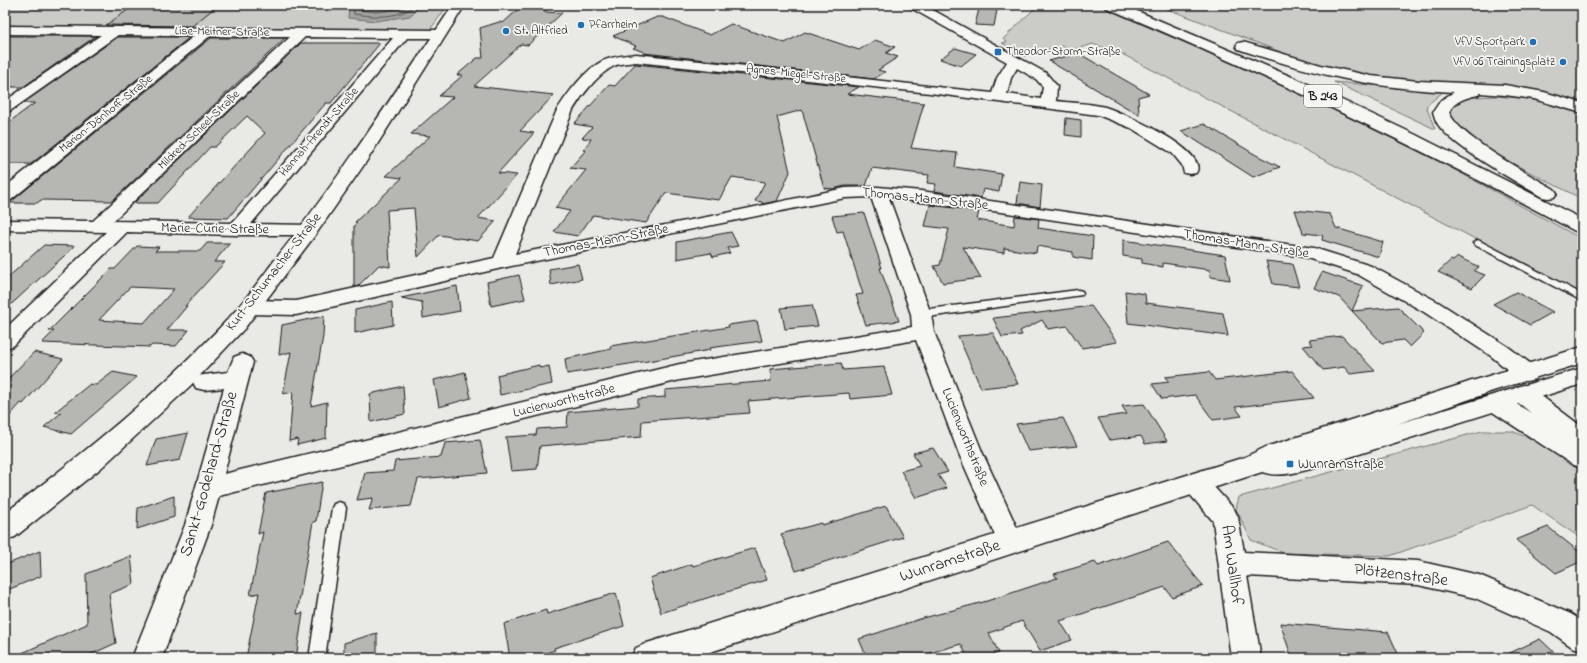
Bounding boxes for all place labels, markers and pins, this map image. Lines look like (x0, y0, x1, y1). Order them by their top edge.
place label: Pfarrheim (589, 16, 637, 34)
marker: Pfarrheim (576, 20, 586, 30)
place label: St. Altfried (514, 22, 568, 40)
marker: St. Altfried (501, 26, 511, 36)
place label: VfV Sportpark (1454, 33, 1526, 51)
marker: VfV Sportpark (1528, 37, 1538, 47)
place label: Theodor-Storm-Straße (1006, 43, 1121, 61)
marker: Theodor-Storm-Straße (993, 47, 1003, 57)
place label: VfV 06 Trainingsplatz (1452, 53, 1556, 72)
marker: VfV 06 Trainingsplatz (1558, 57, 1568, 67)
place label: Wunramstraße (1298, 454, 1385, 475)
marker: Wunramstraße (1285, 459, 1295, 469)

